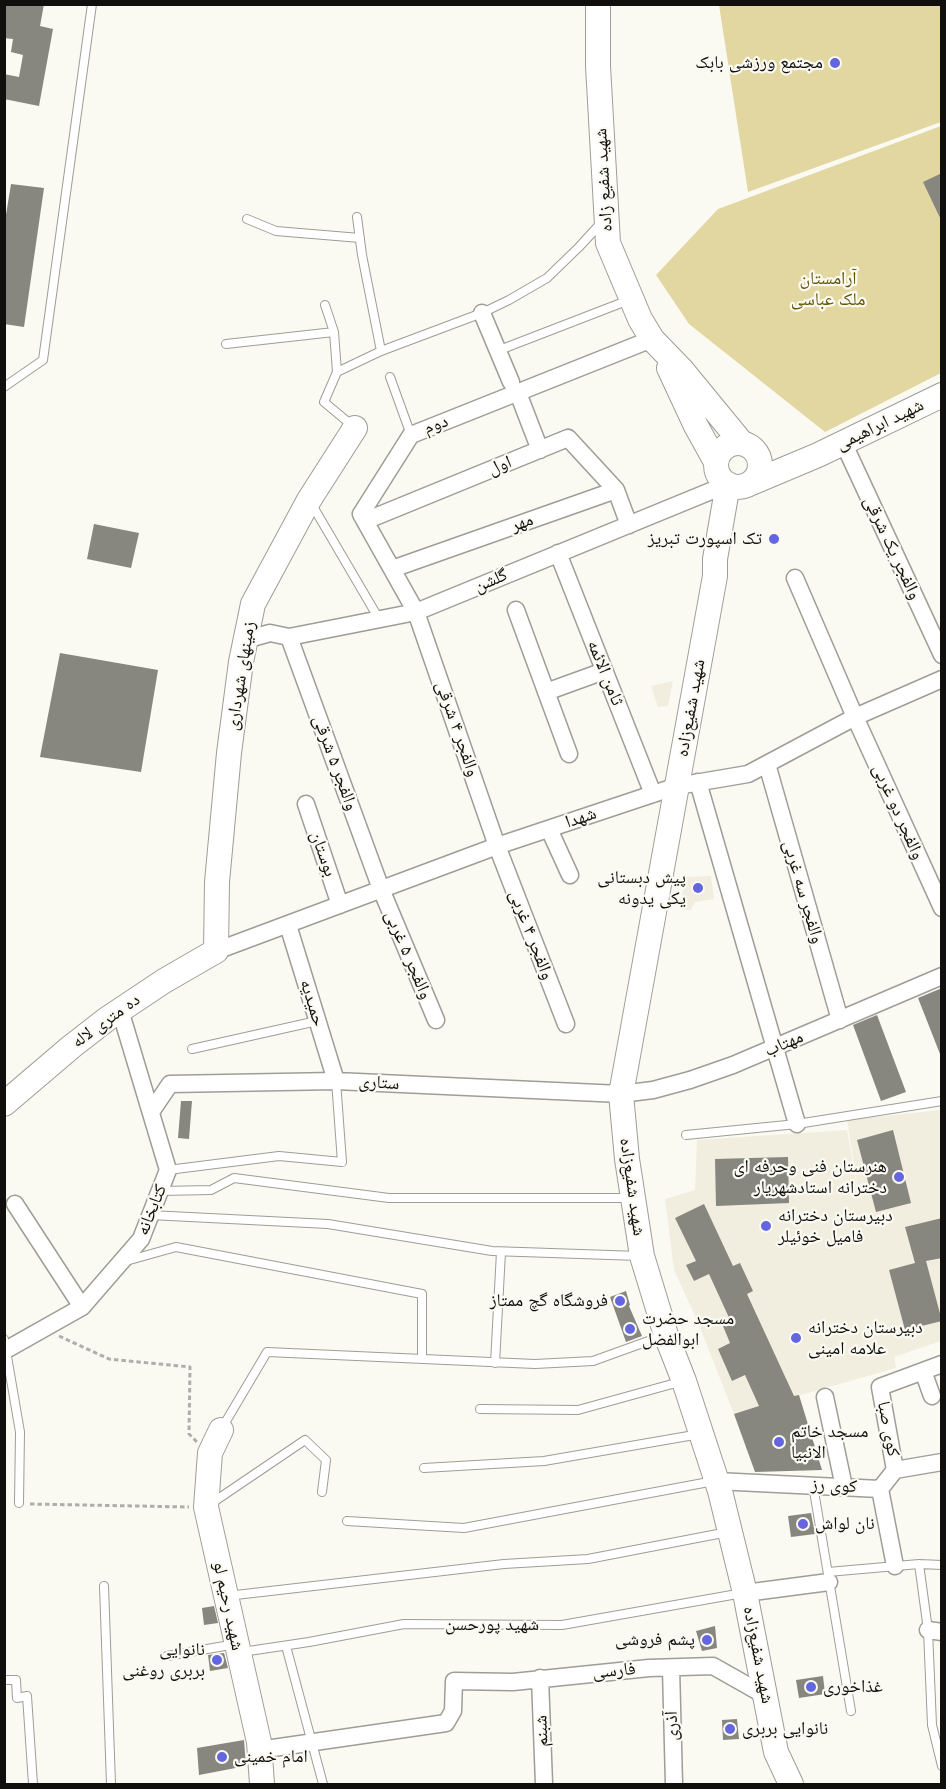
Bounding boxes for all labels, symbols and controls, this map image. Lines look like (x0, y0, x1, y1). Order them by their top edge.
place label: مجتمع ورزشی بابک (695, 52, 823, 74)
marker: مجتمع ورزشی بابک (828, 56, 842, 70)
street label: شهید شفیع زاده (591, 128, 617, 232)
park label: آرامستان ملک عباسی (791, 268, 865, 310)
street label: شهید ابراهیمی (833, 394, 927, 456)
street label: دوم (421, 410, 451, 440)
street label: اول (485, 452, 515, 480)
street label: والفجر یک شرقی (859, 493, 925, 603)
street label: مهر (508, 509, 536, 537)
place label: تک اسپورت تبریز (648, 528, 762, 550)
marker: تک اسپورت تبریز (767, 532, 781, 546)
street label: گلشن (471, 564, 511, 598)
street label: زمینهای شهرداری (222, 620, 260, 732)
street label: ثامن الائمه (582, 637, 628, 709)
street label: شهید شفیع‌زاده (672, 658, 710, 758)
street label: والفجر ۴ شرقی (431, 678, 483, 780)
street label: والفجر ۵ شرقی (308, 712, 362, 814)
street label: والفجر دو غربی (867, 761, 929, 863)
street label: شهدا (563, 803, 599, 833)
street label: بوستان (305, 828, 341, 880)
street label: والفجر سه غربی (778, 838, 828, 946)
place label: پیش دبستانی یکی یدونه (597, 867, 686, 910)
marker: پیش دبستانی یکی یدونه (691, 881, 705, 895)
street label: والفجر ۴ غربی (504, 887, 558, 983)
street label: والفجر ۵ غربی (380, 907, 436, 1003)
street label: حمیدیه (295, 977, 329, 1029)
street label: ده متری لاله (68, 989, 144, 1053)
street label: مهتاب (761, 1026, 807, 1062)
street label: ستاری (358, 1071, 400, 1095)
street label: شهید شفیع‌زاده (614, 1137, 650, 1237)
place label: هنرستان فنی وحرفه ای دخترانه استادشهریار (733, 1156, 887, 1198)
marker: هنرستان فنی وحرفه ای دخترانه استادشهریار (892, 1170, 906, 1184)
street label: کتابخانه (132, 1181, 172, 1239)
place label: دبیرستان دخترانه فامیل خوئیلر (778, 1205, 893, 1248)
marker: دبیرستان دخترانه فامیل خوئیلر (759, 1219, 773, 1233)
place label: فروشگاه گچ ممتاز (490, 1290, 608, 1312)
marker: فروشگاه گچ ممتاز (613, 1294, 627, 1308)
place label: مسجد حضرت ابوالفضل (642, 1308, 734, 1350)
place label: دبیرستان دخترانه علامه امینی (808, 1317, 923, 1360)
marker: مسجد حضرت ابوالفضل (623, 1322, 637, 1336)
marker: دبیرستان دخترانه علامه امینی (789, 1331, 803, 1345)
street label: کوی صبا (872, 1399, 904, 1459)
place label: مسجد خاتم الانبیا (791, 1421, 868, 1464)
marker: مسجد خاتم الانبیا (772, 1435, 786, 1449)
street label: کوی رز (811, 1474, 857, 1498)
place label: نان لواش (815, 1513, 875, 1535)
marker: نان لواش (796, 1517, 810, 1531)
street label: شهید رحیم لو (208, 1560, 248, 1652)
street label: شهید شفیع‌زاده (738, 1605, 778, 1705)
street label: شهید پورحسن (445, 1614, 539, 1636)
place label: پشم فروشی (615, 1629, 695, 1651)
marker: پشم فروشی (700, 1633, 714, 1647)
place label: نانوایی بربری روغنی (122, 1639, 205, 1682)
marker: نانوایی بربری روغنی (210, 1653, 224, 1667)
street label: فارسی (592, 1658, 636, 1684)
place label: غذاخوری (823, 1676, 883, 1698)
marker: غذاخوری (804, 1680, 818, 1694)
street label: آذری (661, 1711, 683, 1741)
street label: شبنم (531, 1715, 553, 1747)
place label: نانوایی بربری (742, 1718, 828, 1740)
marker: نانوایی بربری (723, 1722, 737, 1736)
place label: امام خمینی (234, 1746, 308, 1768)
marker: امام خمینی (215, 1750, 229, 1764)

